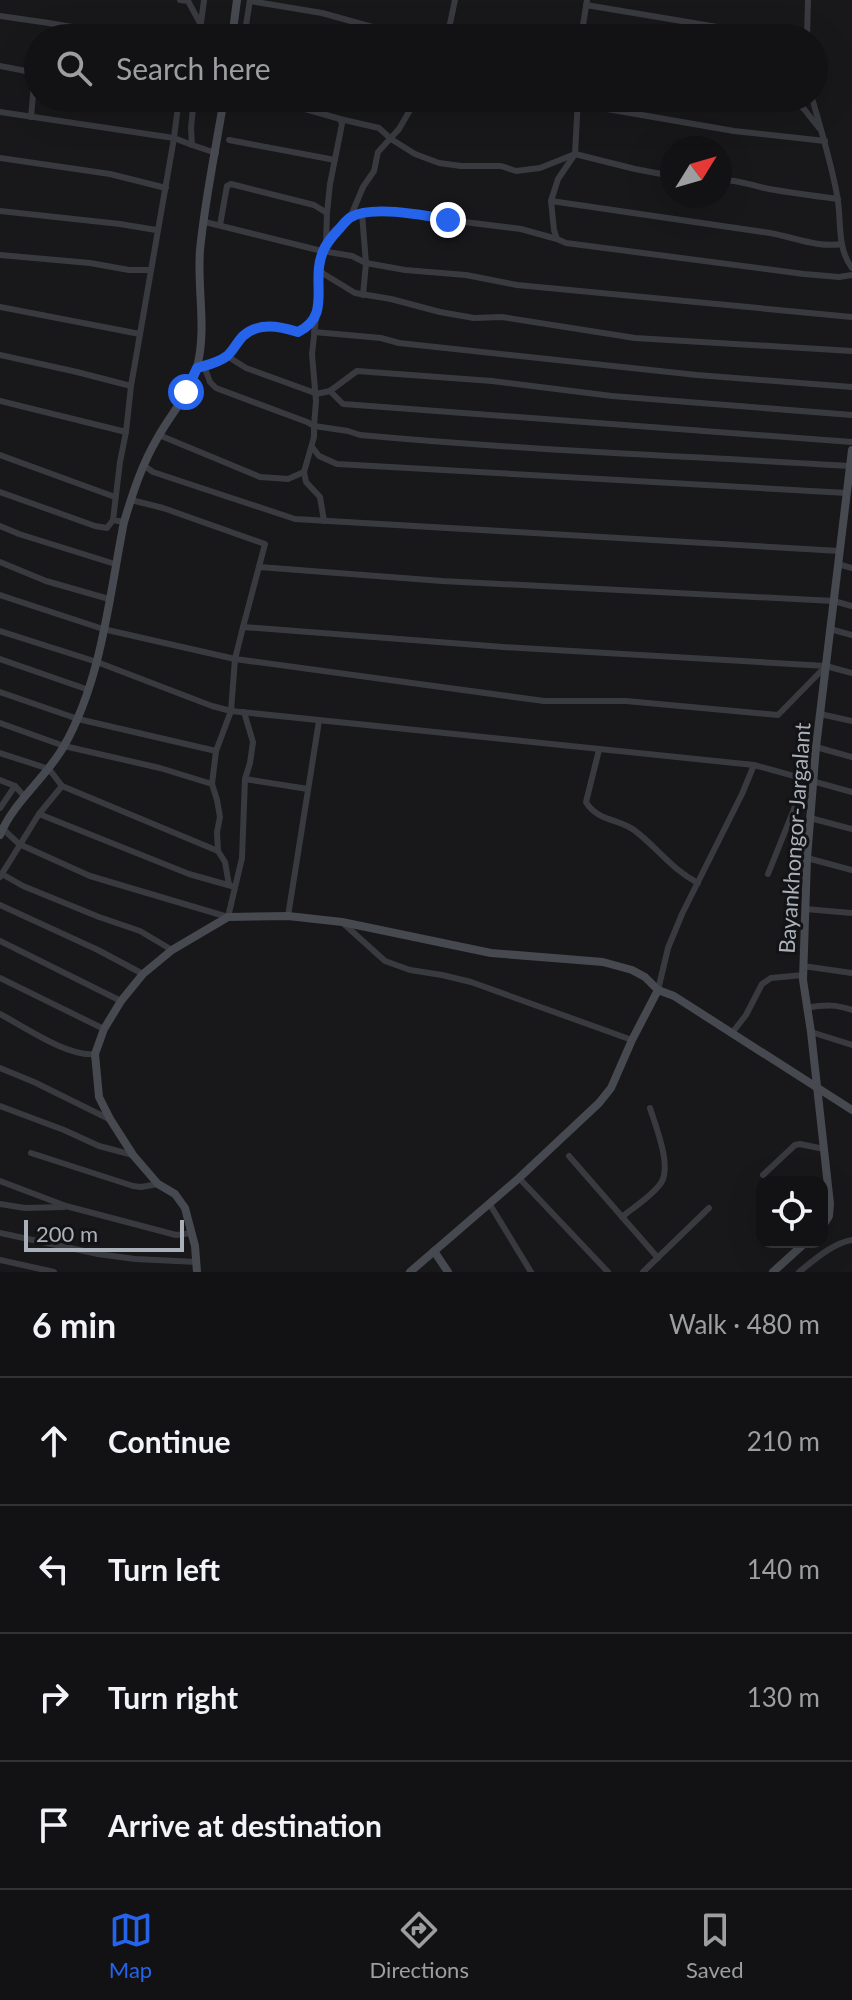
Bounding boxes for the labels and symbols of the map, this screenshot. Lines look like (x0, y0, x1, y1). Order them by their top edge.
north arrow (660, 136, 732, 208)
route end (430, 202, 466, 238)
route start (168, 374, 204, 410)
street label: Bayankhongor-Jargalant (772, 721, 816, 954)
scale bar (24, 1216, 184, 1252)

